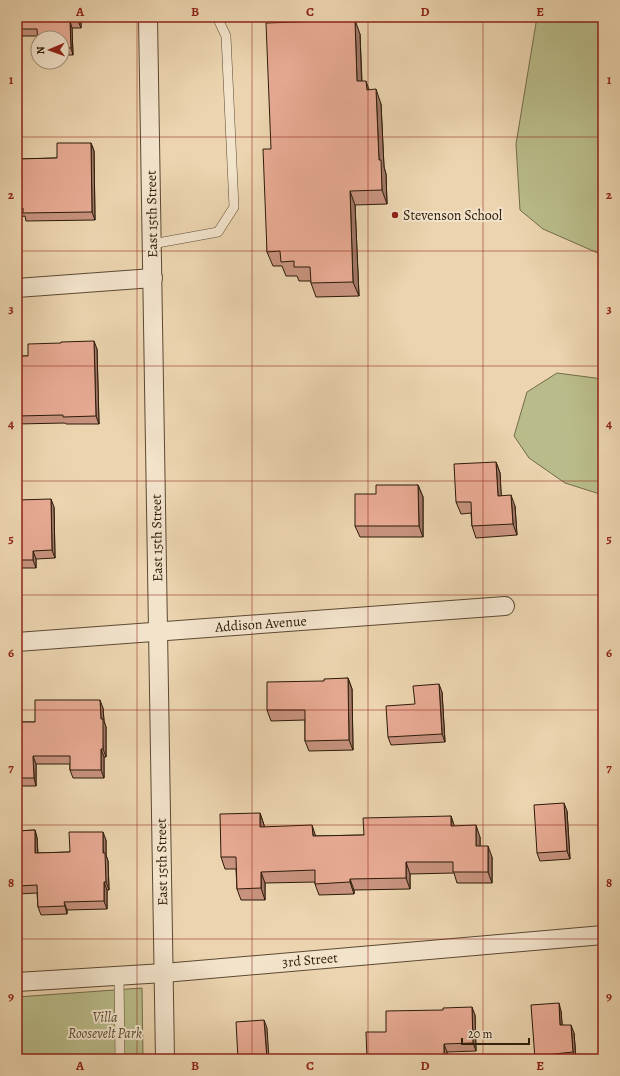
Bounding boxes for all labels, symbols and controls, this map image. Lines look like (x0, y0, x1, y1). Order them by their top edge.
text: A (75, 3, 85, 20)
text: B (191, 3, 199, 20)
text: C (306, 3, 314, 20)
text: D (420, 3, 430, 20)
text: E (536, 3, 544, 20)
north arrow (30, 30, 70, 70)
text: N (33, 46, 48, 55)
text: 1 (9, 71, 14, 88)
text: 1 (607, 71, 612, 88)
street label: East 15th Street (142, 170, 162, 258)
text: 2 (8, 186, 15, 203)
text: 2 (606, 186, 613, 203)
place label: Stevenson School (403, 206, 503, 225)
marker: Stevenson School (390, 210, 400, 220)
text: 3 (8, 300, 14, 317)
text: 3 (606, 300, 612, 317)
text: 4 (8, 415, 14, 432)
text: 4 (606, 415, 612, 432)
street label: East 15th Street (147, 494, 167, 582)
text: 5 (8, 530, 14, 547)
text: 5 (606, 530, 612, 547)
street label: Addison Avenue (214, 611, 307, 637)
text: 6 (8, 644, 14, 661)
text: 6 (606, 644, 612, 661)
text: 7 (8, 759, 14, 776)
text: 7 (606, 759, 612, 776)
street label: East 15th Street (152, 818, 172, 906)
text: 8 (8, 874, 14, 891)
text: 8 (606, 874, 612, 891)
street label: 3rd Street (281, 948, 339, 972)
text: 9 (8, 988, 14, 1005)
text: 9 (606, 988, 612, 1005)
park label: Villa Roosevelt Park (68, 1008, 142, 1043)
scale bar (462, 1020, 529, 1046)
text: 20 m (468, 1026, 492, 1042)
text: A (75, 1057, 85, 1074)
text: B (191, 1057, 199, 1074)
text: C (306, 1057, 314, 1074)
text: D (420, 1057, 430, 1074)
text: E (536, 1057, 544, 1074)

